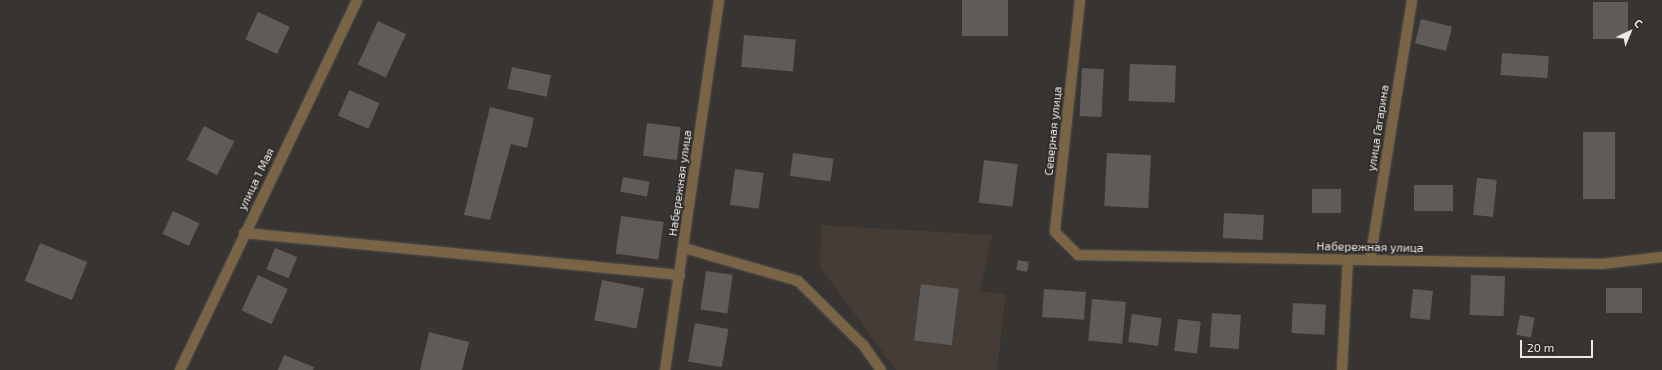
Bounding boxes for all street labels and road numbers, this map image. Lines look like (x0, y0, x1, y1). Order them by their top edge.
street label: улица Гагарина (1364, 84, 1392, 172)
street label: Северная улица (1041, 86, 1065, 176)
street label: Набережная улица (665, 129, 695, 237)
street label: улица 1 Мая (235, 146, 277, 212)
street label: Набережная улица (1316, 239, 1424, 255)

